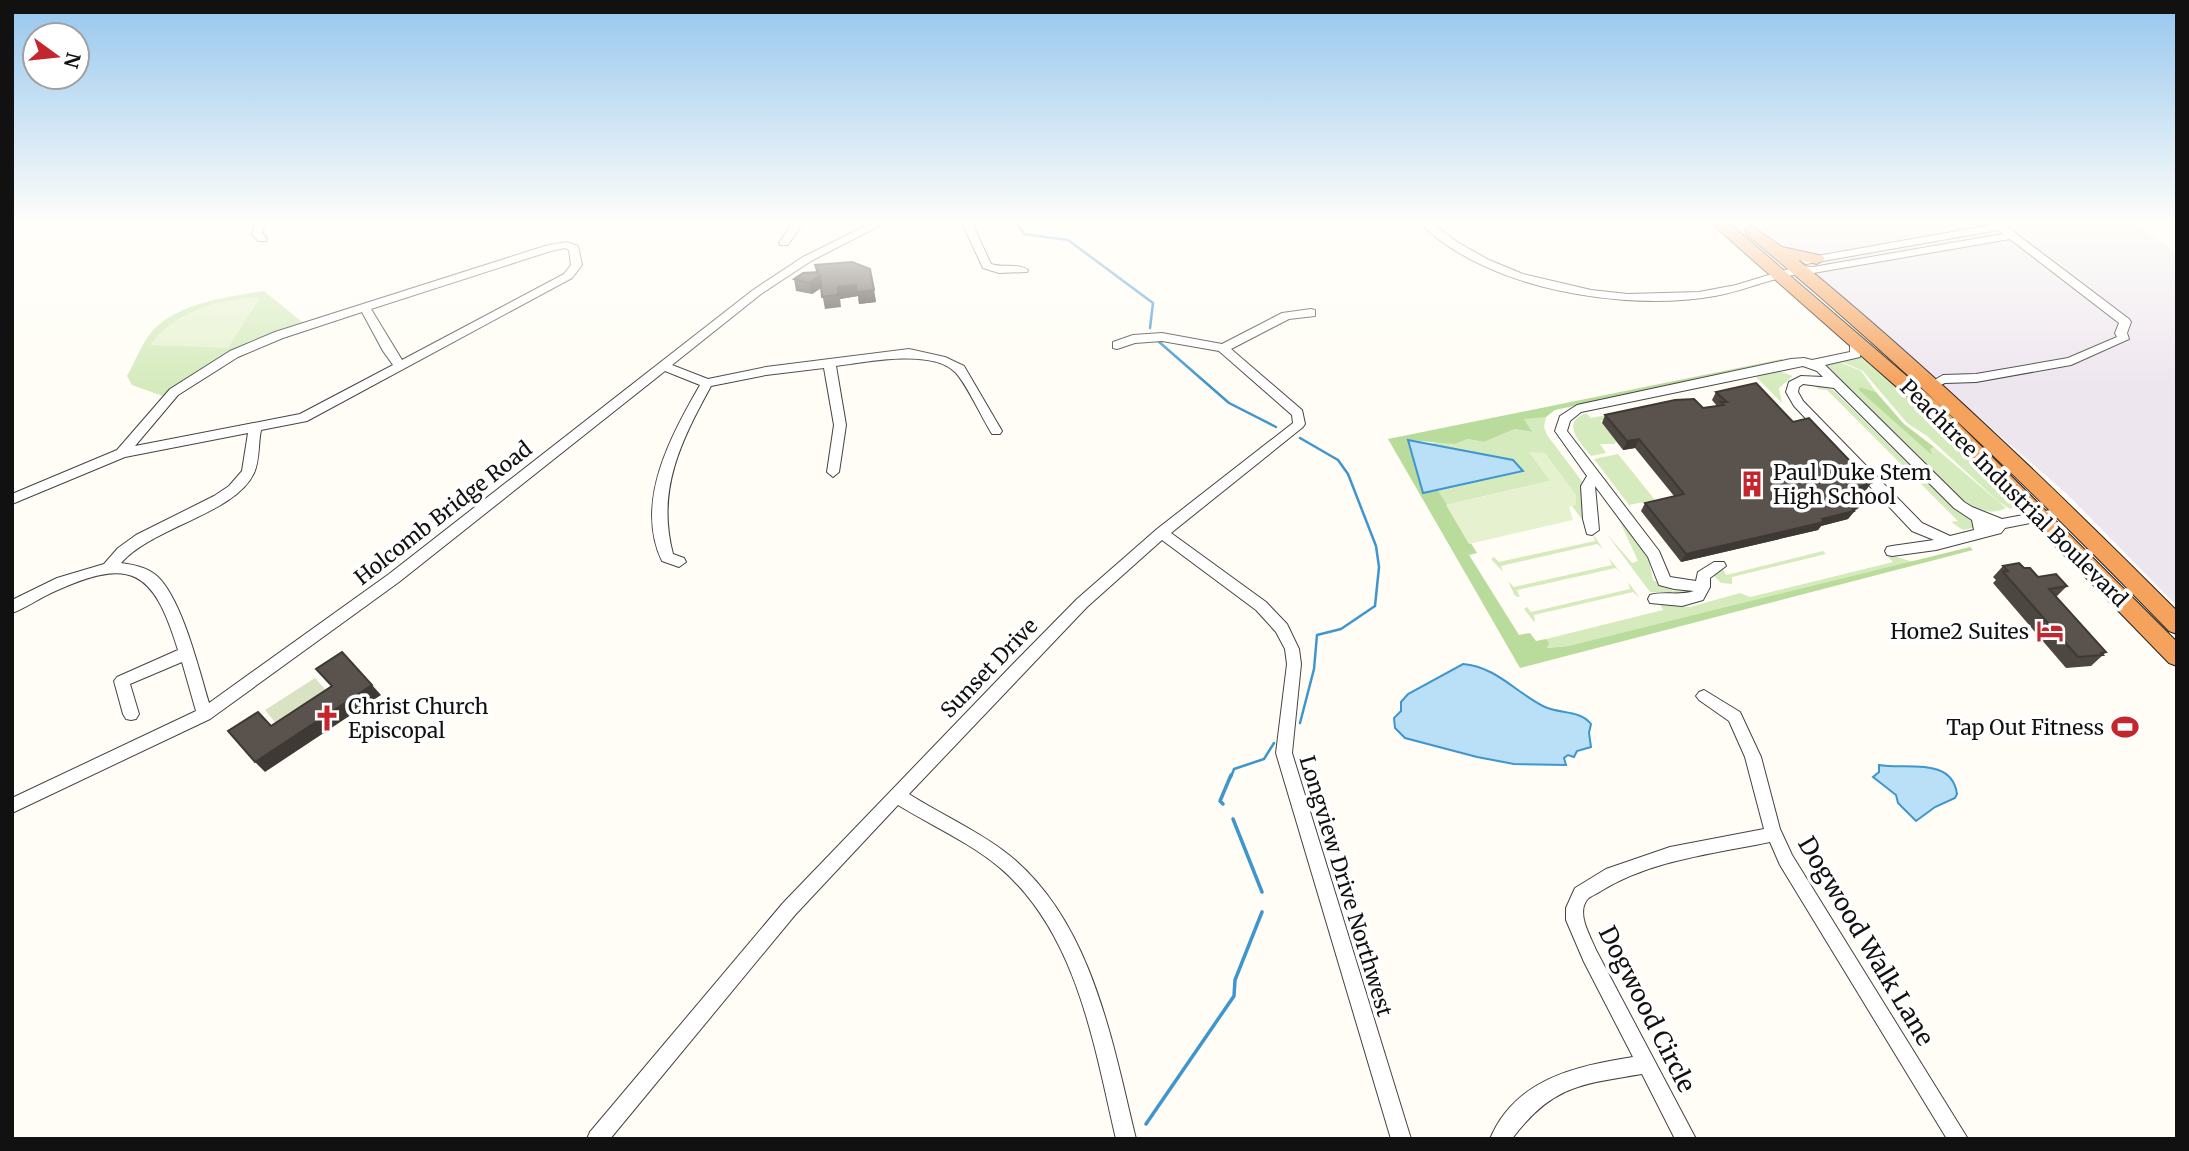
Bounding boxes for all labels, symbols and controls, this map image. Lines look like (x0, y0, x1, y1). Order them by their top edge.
north arrow (21, 21, 91, 91)
text: N (59, 50, 86, 71)
street label: Peachtree Industrial Boulevard (1895, 374, 2134, 613)
street label: Holcomb Bridge Road (349, 435, 538, 591)
place label: Paul Duke Stem High School (1773, 459, 1932, 510)
building icon: Paul Duke Stem High School (1737, 469, 1767, 499)
street label: Sunset Drive (935, 612, 1043, 724)
hotel icon: Home2 Suites (2035, 616, 2065, 646)
place label: Home2 Suites (1890, 618, 2029, 645)
place label: Christ Church Episcopal (348, 693, 488, 744)
church icon: Christ Church Episcopal (312, 703, 342, 733)
sports icon: Tap Out Fitness (2110, 712, 2140, 742)
place label: Tap Out Fitness (1946, 714, 2104, 741)
street label: Longview Drive Northwest (1293, 752, 1399, 1020)
street label: Dogwood Walk Lane (1791, 831, 1941, 1051)
street label: Dogwood Circle (1592, 921, 1702, 1097)

